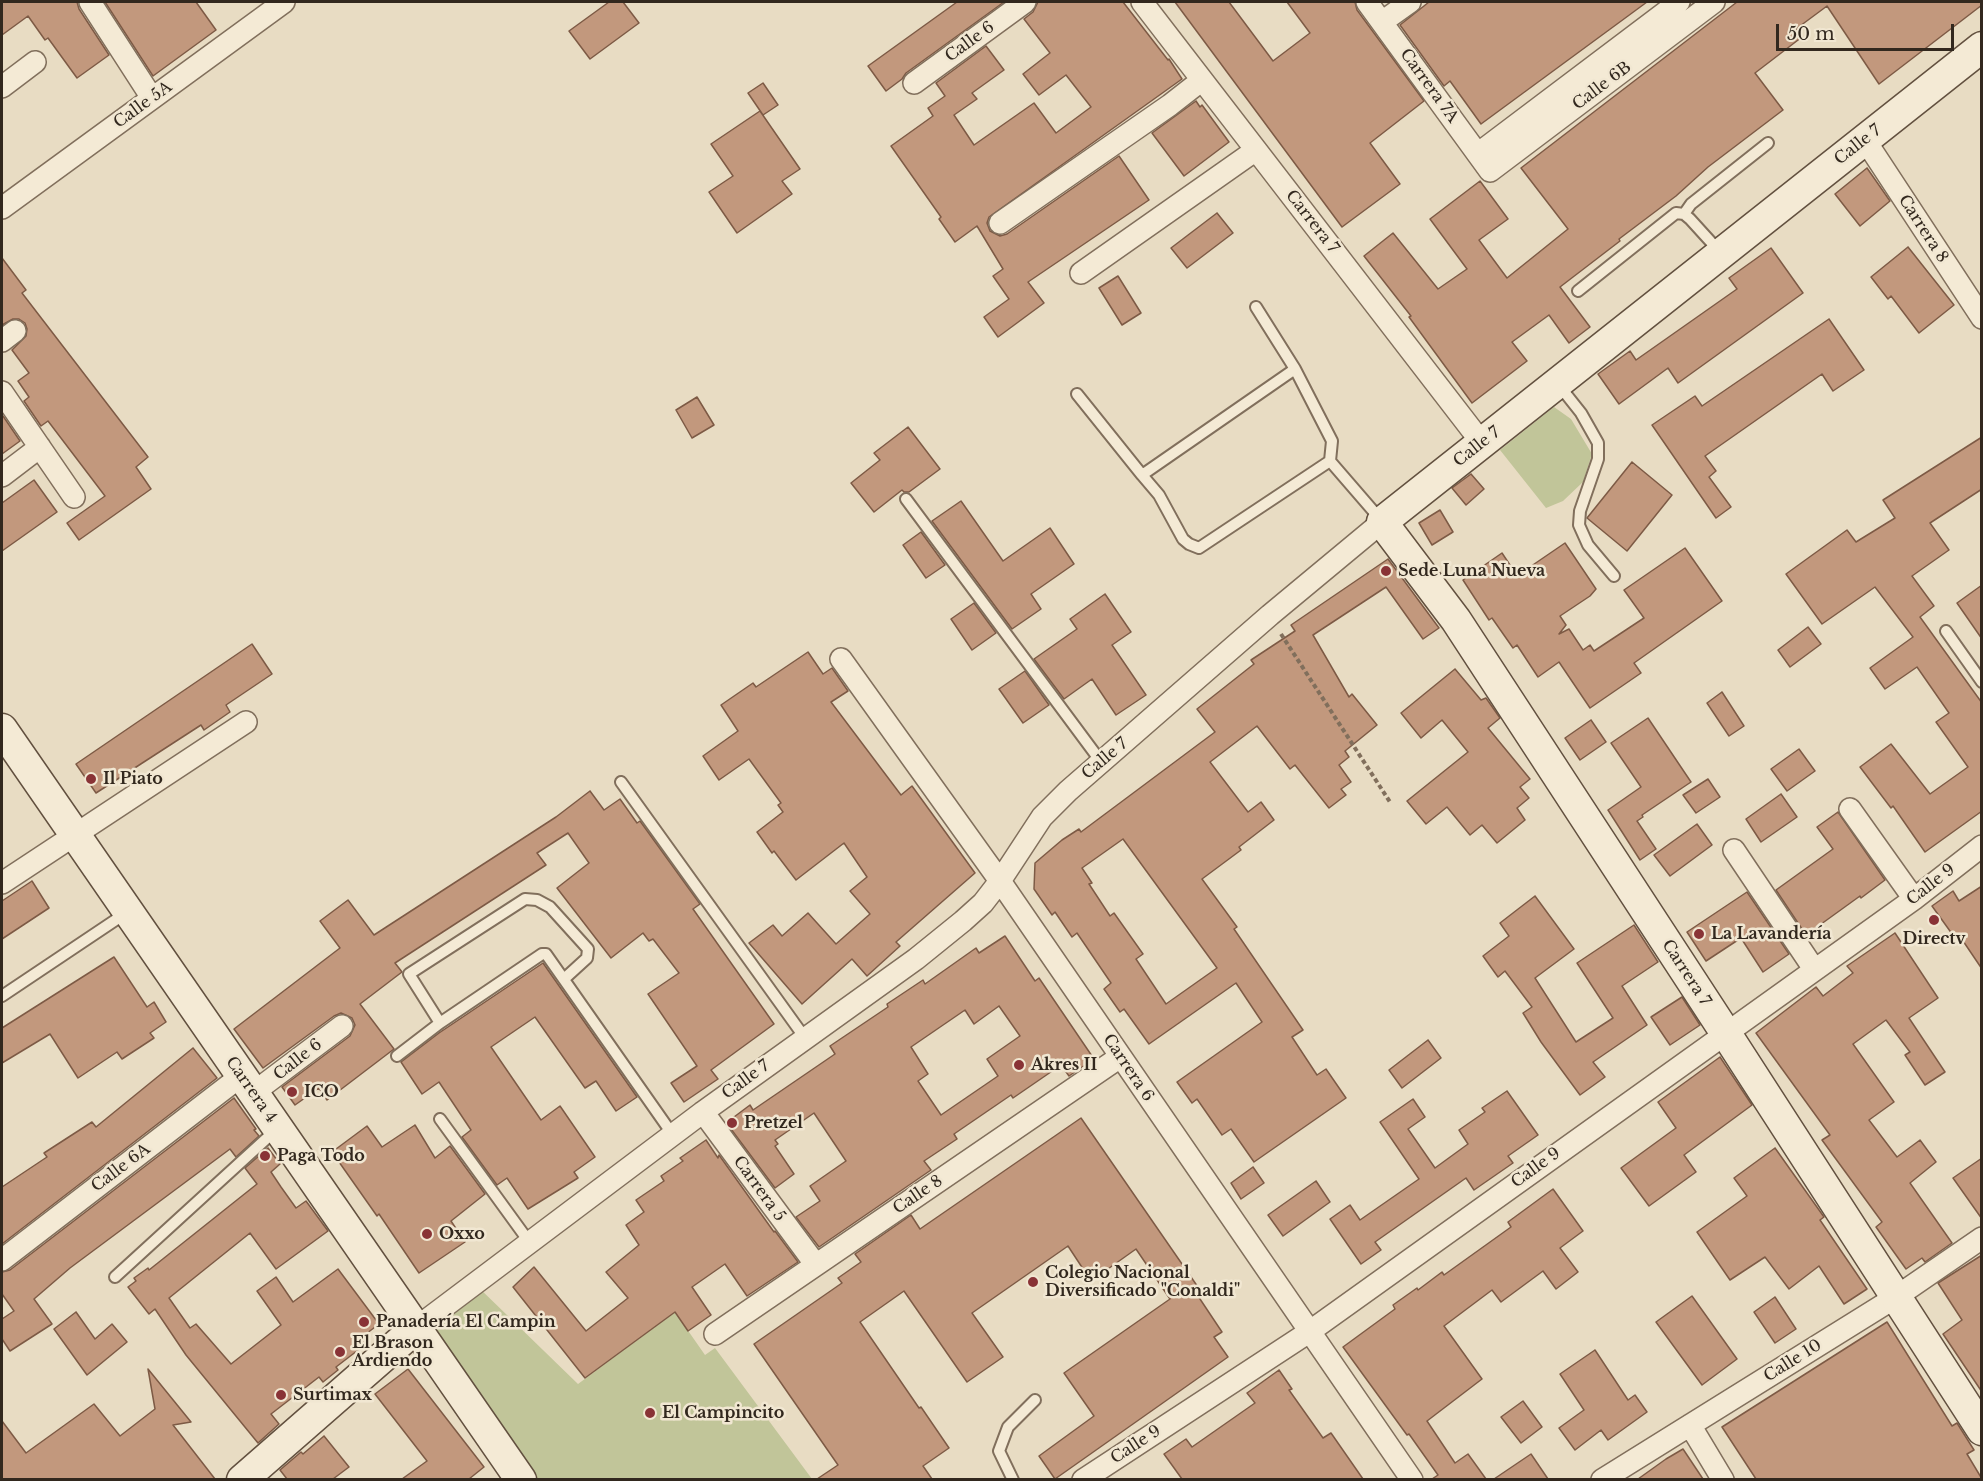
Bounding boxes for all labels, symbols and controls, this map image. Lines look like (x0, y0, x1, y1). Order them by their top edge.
scale bar (1779, 12, 1958, 50)
street label: Calle 6 (942, 18, 998, 66)
text: 50 m (1787, 23, 1835, 45)
street label: Carrera 7A (1396, 45, 1462, 127)
street label: Calle 6B (1569, 58, 1635, 114)
street label: Calle 5A (110, 77, 176, 133)
street label: Calle 7 (1831, 121, 1885, 169)
street label: Carrera 7 (1281, 187, 1343, 257)
street label: Carrera 8 (1894, 192, 1952, 266)
street label: Calle 7 (1450, 423, 1504, 471)
place label: Sede Luna Nueva (1398, 561, 1545, 581)
marker: Sede Luna Nueva (1379, 564, 1393, 578)
street label: Calle 7 (1078, 734, 1132, 784)
place label: Il Piato (103, 769, 163, 789)
marker: Il Piato (84, 772, 98, 786)
street label: Calle 9 (1903, 860, 1959, 910)
marker: Directv (1927, 913, 1941, 927)
place label: La Lavandería (1711, 924, 1831, 944)
marker: La Lavandería (1692, 927, 1706, 941)
place label: Directv (1903, 929, 1965, 949)
street label: Carrera 7 (1658, 936, 1714, 1010)
street label: Carrera 6 (1098, 1031, 1158, 1105)
street label: Calle 6 (270, 1035, 326, 1085)
street label: Carrera 4 (221, 1053, 281, 1127)
place label: Akres II (1031, 1055, 1097, 1075)
street label: Calle 7 (719, 1056, 773, 1104)
marker: Akres II (1012, 1058, 1026, 1072)
place label: ICO (304, 1082, 339, 1102)
marker: ICO (285, 1085, 299, 1099)
place label: Pretzel (744, 1113, 803, 1133)
marker: Pretzel (725, 1116, 739, 1130)
street label: Calle 6A (88, 1140, 154, 1196)
street label: Calle 9 (1508, 1144, 1564, 1192)
place label: Paga Todo (277, 1146, 365, 1166)
marker: Paga Todo (258, 1149, 272, 1163)
street label: Carrera 5 (729, 1153, 789, 1225)
street label: Calle 8 (890, 1172, 946, 1218)
place label: Oxxo (439, 1224, 485, 1244)
marker: Oxxo (420, 1227, 434, 1241)
place label: Colegio Nacional Diversificado "Conaldi" (1045, 1263, 1240, 1301)
marker: Colegio Nacional Diversificado "Conaldi" (1026, 1275, 1040, 1289)
place label: Panadería El Campin (376, 1312, 556, 1332)
marker: Panadería El Campin (357, 1315, 371, 1329)
place label: El Brason Ardiendo (352, 1333, 434, 1371)
street label: Calle 10 (1761, 1336, 1825, 1386)
marker: El Brason Ardiendo (333, 1345, 347, 1359)
place label: Surtimax (293, 1385, 372, 1405)
marker: Surtimax (274, 1388, 288, 1402)
place label: El Campincito (662, 1403, 784, 1423)
marker: El Campincito (643, 1406, 657, 1420)
street label: Calle 9 (1107, 1422, 1165, 1468)

